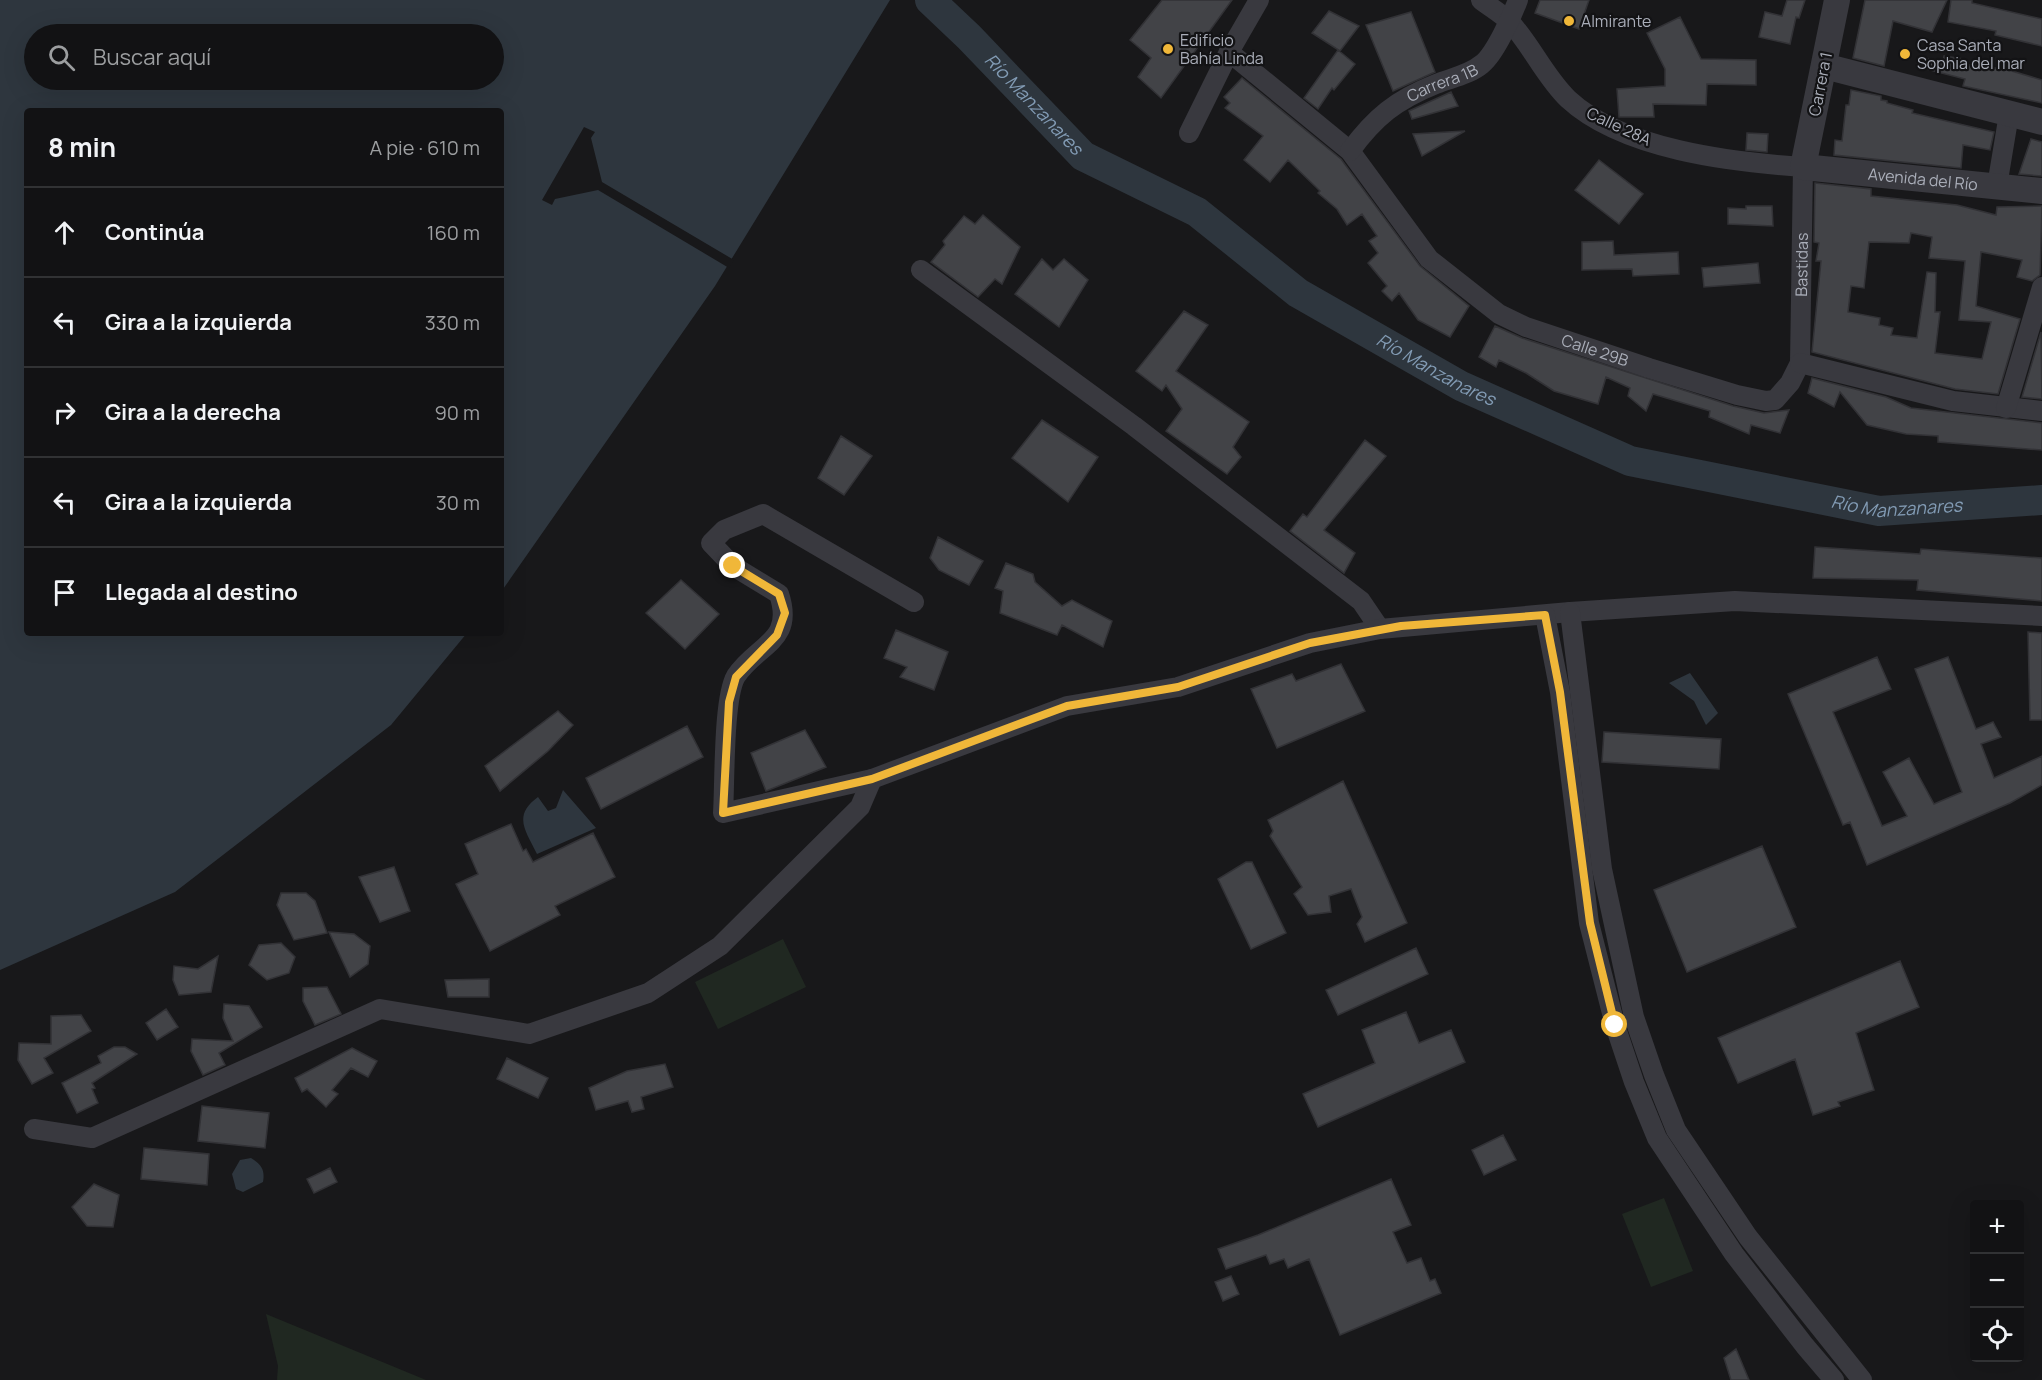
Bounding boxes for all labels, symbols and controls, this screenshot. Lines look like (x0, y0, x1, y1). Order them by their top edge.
place label: Almirante (1581, 10, 1651, 32)
marker: Almirante (1562, 14, 1576, 28)
search box (24, 24, 504, 90)
place label: Edificio Bahía Linda (1180, 29, 1264, 69)
place label: Casa Santa Sophia del mar (1917, 34, 2025, 74)
icon: search (45, 41, 78, 74)
text: Buscar aquí (93, 42, 211, 72)
marker: Edificio Bahía Linda (1161, 42, 1175, 56)
marker: Casa Santa Sophia del mar (1898, 47, 1912, 61)
water label: Río Manzanares (980, 48, 1090, 161)
street label: Carrera 1 (1803, 50, 1837, 118)
street label: Carrera 1B (1403, 58, 1482, 107)
street label: Calle 28A (1583, 101, 1655, 151)
text: 8 min (48, 129, 116, 165)
text: A pie · 610 m (370, 134, 480, 161)
street label: Avenida del Río (1867, 163, 1979, 196)
icon: ahead (48, 216, 81, 249)
text: Continúa (105, 217, 205, 247)
text: 160 m (427, 219, 480, 246)
street label: Bastidas (1790, 232, 1813, 297)
icon: left (48, 306, 81, 339)
text: Gira a la izquierda (105, 307, 292, 337)
text: 330 m (425, 309, 480, 336)
water label: Río Manzanares (1373, 327, 1501, 411)
street label: Calle 29B (1559, 329, 1632, 371)
icon: right (48, 396, 81, 429)
text: Gira a la derecha (105, 397, 281, 427)
text: 90 m (434, 399, 480, 426)
icon: left (48, 486, 81, 519)
text: Gira a la izquierda (105, 487, 292, 517)
text: 30 m (436, 489, 480, 516)
water label: Río Manzanares (1829, 489, 1964, 522)
route end (719, 552, 745, 578)
icon: arrive (48, 576, 81, 609)
text: Llegada al destino (105, 577, 298, 607)
route start (1601, 1011, 1627, 1037)
map controls (1970, 1200, 2024, 1362)
button: + (1970, 1200, 2024, 1254)
button: − (1970, 1254, 2024, 1308)
button: locate (1970, 1308, 2024, 1362)

